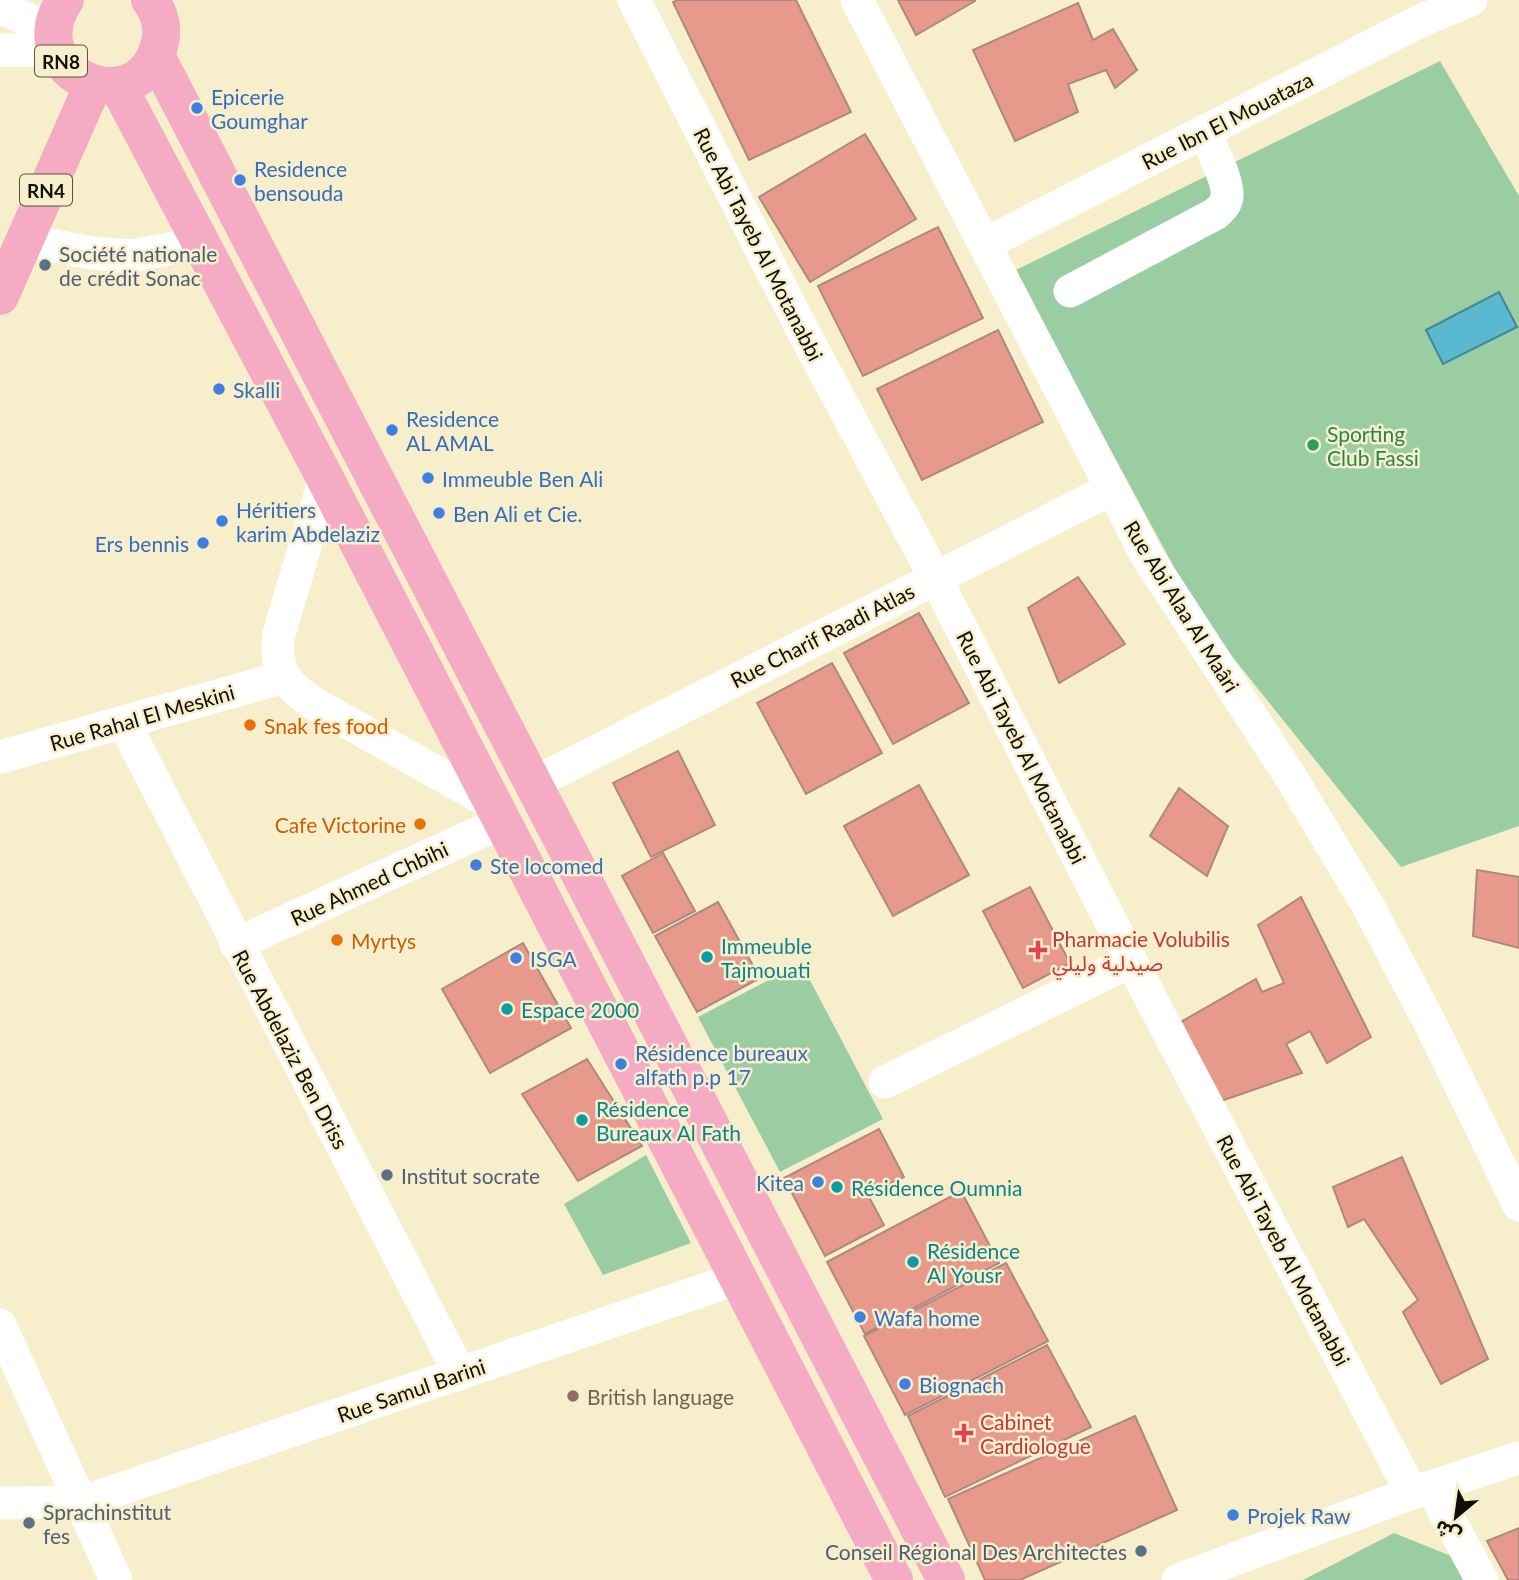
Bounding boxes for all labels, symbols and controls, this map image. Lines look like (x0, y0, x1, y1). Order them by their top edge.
road number: RN8 (35, 45, 87, 76)
street label: Rue Ibn El Mouataza (1137, 66, 1317, 174)
place label: Epicerie Goumghar (211, 84, 308, 133)
marker: Epicerie Goumghar (189, 100, 205, 116)
street label: Rue Abi Tayeb Al Motanabbi (689, 123, 829, 365)
place label: Residence bensouda (254, 156, 347, 205)
marker: Residence bensouda (232, 172, 248, 188)
road number: RN4 (20, 174, 72, 206)
place label: Société nationale de crédit Sonac (59, 241, 217, 290)
marker: Société nationale de crédit Sonac (37, 257, 53, 273)
place label: Skalli (233, 377, 280, 402)
marker: Skalli (211, 381, 227, 397)
place label: Residence AL AMAL (406, 406, 499, 455)
place label: Sporting Club Fassi (1327, 421, 1419, 470)
marker: Residence AL AMAL (384, 422, 400, 438)
marker: Sporting Club Fassi (1305, 437, 1321, 453)
place label: Immeuble Ben Ali (442, 466, 603, 491)
marker: Immeuble Ben Ali (420, 470, 436, 486)
place label: Héritiers karim Abdelaziz (236, 497, 380, 546)
place label: Ben Ali et Cie. (453, 501, 582, 526)
marker: Ben Ali et Cie. (431, 505, 447, 521)
marker: Héritiers karim Abdelaziz (214, 513, 230, 529)
street label: Rue Abi Alaa Al Maâri (1119, 516, 1245, 696)
place label: Ers bennis (95, 531, 189, 556)
marker: Ers bennis (195, 535, 211, 551)
street label: Rue Charif Raadi Atlas (726, 578, 918, 692)
street label: Rue Abi Tayeb Al Motanabbi (952, 626, 1092, 868)
street label: Rue Rahal El Meskini (47, 679, 237, 755)
place label: Snak fes food (264, 713, 389, 738)
marker: Snak fes food (242, 717, 258, 733)
place label: Cafe Victorine (275, 812, 406, 837)
marker: Cafe Victorine (412, 816, 428, 832)
street label: Rue Ahmed Chbihi (286, 836, 452, 930)
place label: Ste locomed (490, 853, 604, 878)
marker: Ste locomed (468, 857, 484, 873)
place label: Pharmacie Volubilis صيدلية وليلي (1052, 926, 1230, 979)
place label: Myrtys (351, 928, 416, 953)
marker: Myrtys (329, 932, 345, 948)
place label: Immeuble Tajmouati (721, 933, 812, 982)
marker: Pharmacie Volubilis صيدلية وليلي (1030, 942, 1046, 958)
street label: Rue Abdelaziz Ben Driss (228, 945, 354, 1153)
place label: ISGA (530, 946, 577, 971)
marker: Immeuble Tajmouati (699, 949, 715, 965)
marker: ISGA (508, 950, 524, 966)
place label: Espace 2000 (521, 997, 639, 1022)
marker: Espace 2000 (499, 1001, 515, 1017)
place label: Résidence bureaux alfath p.p 17 (635, 1040, 808, 1089)
marker: Résidence bureaux alfath p.p 17 (613, 1056, 629, 1072)
place label: Résidence Bureaux Al Fath (596, 1096, 741, 1145)
marker: Résidence Bureaux Al Fath (574, 1112, 590, 1128)
street label: Rue Abi Tayeb Al Motanabbi (1212, 1130, 1356, 1370)
place label: Institut socrate (401, 1163, 540, 1188)
marker: Institut socrate (379, 1167, 395, 1183)
place label: Kitea (756, 1170, 804, 1195)
marker: Kitea (810, 1174, 826, 1190)
place label: Résidence Oumnia (851, 1175, 1022, 1200)
marker: Résidence Oumnia (829, 1179, 845, 1195)
place label: Résidence Al Yousr (927, 1238, 1020, 1287)
marker: Résidence Al Yousr (905, 1254, 921, 1270)
place label: Wafa home (874, 1305, 980, 1330)
marker: Wafa home (852, 1309, 868, 1325)
street label: Rue Samul Barini (334, 1353, 488, 1427)
place label: Biognach (919, 1372, 1004, 1397)
marker: Biognach (897, 1376, 913, 1392)
place label: British language (587, 1384, 734, 1409)
marker: British language (565, 1388, 581, 1404)
place label: Cabinet Cardiologue (980, 1409, 1091, 1458)
marker: Cabinet Cardiologue (954, 1423, 974, 1443)
north arrow (1421, 1482, 1491, 1552)
place label: Sprachinstitut fes (43, 1499, 172, 1548)
place label: Projek Raw (1247, 1503, 1351, 1528)
marker: Projek Raw (1225, 1507, 1241, 1523)
marker: Sprachinstitut fes (21, 1515, 37, 1531)
text: ش (1431, 1516, 1464, 1549)
place label: Conseil Régional Des Architectes (825, 1539, 1127, 1564)
marker: Conseil Régional Des Architectes (1133, 1543, 1149, 1559)

